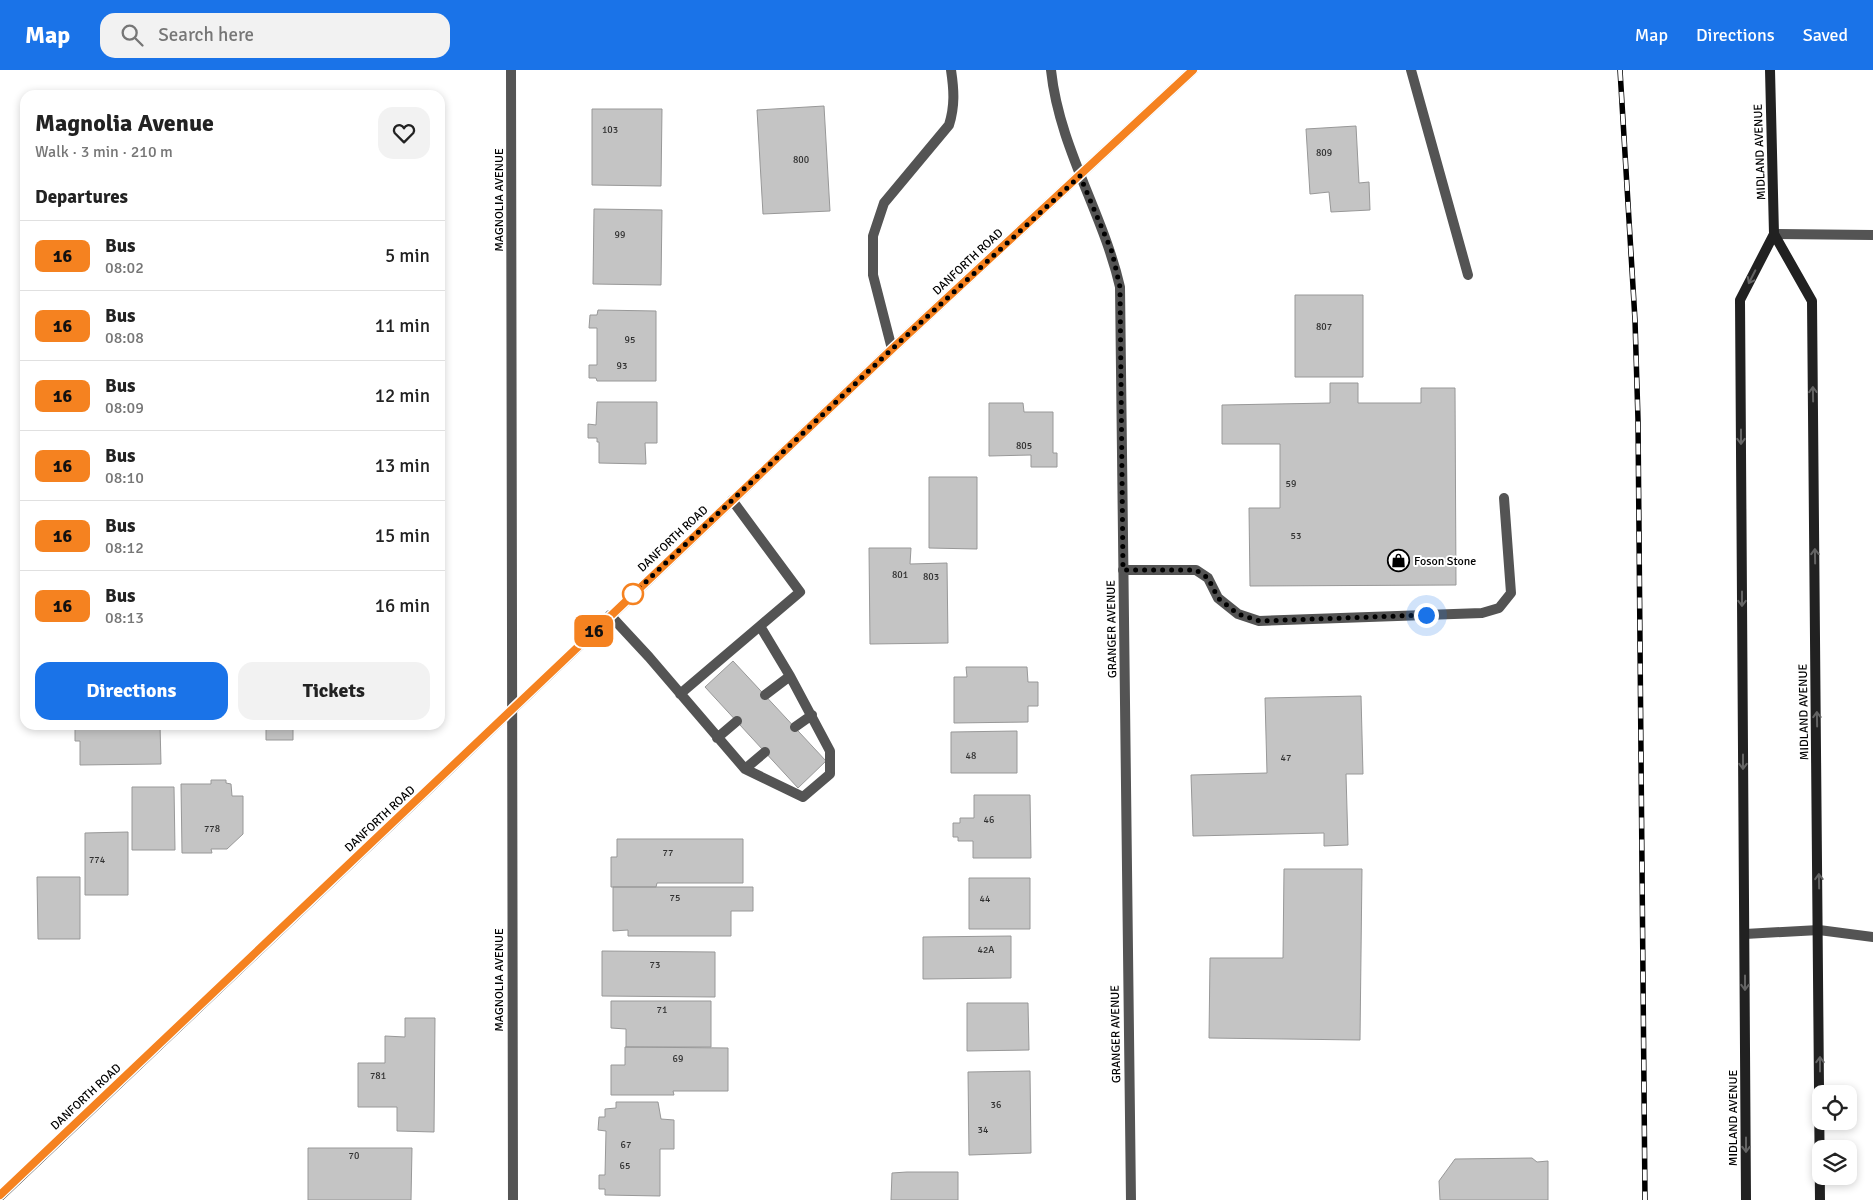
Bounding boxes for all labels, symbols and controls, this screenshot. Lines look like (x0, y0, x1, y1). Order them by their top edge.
search box (100, 13, 450, 58)
text: Map (25, 20, 70, 50)
icon: search (118, 21, 146, 49)
text: Search here (158, 23, 254, 47)
text: Map (1635, 24, 1668, 46)
text: Directions (1696, 24, 1775, 46)
text: Saved (1803, 24, 1848, 46)
street label: MIDLAND AVENUE (1751, 103, 1769, 200)
button: heart (378, 107, 430, 159)
text: Magnolia Avenue (35, 108, 214, 138)
house number: 103 (602, 124, 618, 136)
text: Walk · 3 min · 210 m (35, 142, 173, 162)
house number: 809 (1316, 147, 1332, 159)
street label: MAGNOLIA AVENUE (492, 148, 507, 252)
house number: 800 (793, 154, 809, 166)
text: Departures (35, 185, 128, 209)
street label: DANFORTH ROAD (930, 225, 1006, 298)
house number: 99 (615, 229, 625, 241)
text: Bus (105, 234, 136, 258)
text: 5 min (385, 244, 430, 268)
text: 16 (53, 245, 72, 267)
text: 08:02 (105, 258, 144, 278)
one-way arrow (1747, 269, 1756, 284)
text: Bus (105, 304, 136, 328)
text: 11 min (375, 314, 430, 338)
text: 16 (53, 315, 72, 337)
house number: 807 (1316, 321, 1332, 333)
text: 08:08 (105, 328, 144, 348)
house number: 95 (625, 334, 635, 346)
house number: 93 (617, 360, 627, 372)
text: Bus (105, 374, 136, 398)
text: 12 min (375, 384, 430, 408)
text: 16 (53, 385, 72, 407)
one-way arrow (1808, 386, 1818, 402)
text: 08:09 (105, 398, 144, 418)
one-way arrow (1736, 428, 1746, 445)
house number: 805 (1016, 440, 1032, 452)
text: Bus (105, 444, 136, 468)
text: 13 min (375, 454, 430, 478)
text: 16 (53, 455, 72, 477)
text: 08:10 (105, 468, 144, 488)
house number: 59 (1286, 478, 1296, 490)
street label: DANFORTH ROAD (635, 502, 711, 575)
text: Bus (105, 514, 136, 538)
text: 15 min (375, 524, 430, 548)
text: 16 (53, 525, 72, 547)
house number: 53 (1291, 530, 1301, 542)
text: 08:12 (105, 538, 144, 558)
shop icon: Foson Stone (1386, 549, 1410, 573)
one-way arrow (1810, 549, 1820, 565)
place label: Foson Stone (1414, 554, 1476, 569)
house number: 801 (892, 569, 908, 581)
house number: 803 (923, 571, 939, 583)
street label: GRANGER AVENUE (1104, 580, 1120, 678)
unlabelled marker (622, 583, 644, 605)
text: Bus (105, 584, 136, 608)
one-way arrow (1737, 591, 1747, 607)
text: 16 min (375, 594, 430, 618)
text: 16 (53, 595, 72, 617)
your location (1414, 603, 1439, 628)
text: 08:13 (105, 608, 144, 628)
line badge: 16 (572, 615, 616, 647)
text: 16 (584, 620, 604, 642)
button: Directions (35, 662, 228, 720)
button: Tickets (238, 662, 430, 720)
street label: MIDLAND AVENUE (1796, 663, 1812, 760)
one-way arrow (1812, 711, 1822, 728)
house number: 48 (966, 750, 976, 762)
house number: 47 (1281, 752, 1291, 764)
one-way arrow (1739, 754, 1748, 770)
street label: DANFORTH ROAD (342, 782, 418, 855)
house number: 46 (984, 814, 994, 826)
house number: 778 (204, 823, 220, 835)
house number: 77 (663, 847, 673, 859)
house number: 774 (89, 854, 106, 866)
one-way arrow (1814, 874, 1823, 890)
house number: 75 (670, 892, 680, 904)
house number: 44 (980, 893, 991, 905)
street label: MAGNOLIA AVENUE (492, 928, 507, 1032)
house number: 42A (978, 944, 994, 956)
house number: 73 (650, 959, 660, 971)
one-way arrow (1740, 974, 1750, 991)
street label: GRANGER AVENUE (1108, 985, 1124, 1083)
house number: 71 (657, 1004, 667, 1016)
house number: 69 (673, 1053, 683, 1065)
one-way arrow (1815, 1056, 1825, 1072)
street label: DANFORTH ROAD (48, 1060, 124, 1133)
house number: 781 (370, 1070, 386, 1082)
street label: MIDLAND AVENUE (1726, 1070, 1741, 1166)
map controls (1812, 1085, 1857, 1185)
button: locate (1812, 1085, 1857, 1130)
house number: 36 (991, 1099, 1001, 1111)
house number: 34 (978, 1124, 989, 1136)
one-way arrow (1741, 1137, 1751, 1153)
house number: 67 (621, 1139, 631, 1151)
button: layers (1812, 1140, 1857, 1185)
house number: 70 (349, 1150, 359, 1162)
house number: 65 (620, 1160, 630, 1172)

